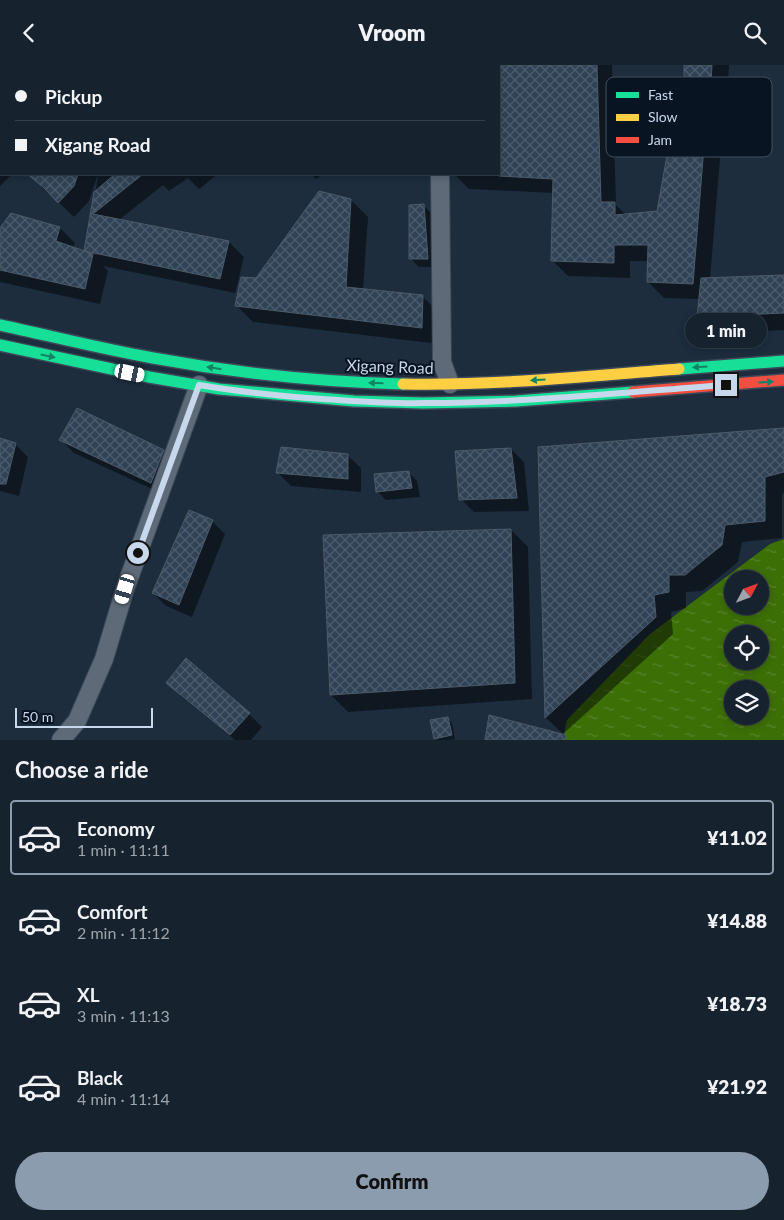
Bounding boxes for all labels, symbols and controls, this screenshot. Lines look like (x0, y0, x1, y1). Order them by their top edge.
icon: back (15, 19, 43, 47)
text: Vroom (359, 19, 425, 46)
icon: search (741, 19, 769, 47)
legend (606, 77, 772, 157)
text: Pickup (45, 85, 102, 108)
text: Fast (648, 86, 673, 103)
text: Slow (648, 108, 678, 125)
text: Jam (648, 131, 672, 148)
text: Xigang Road (45, 133, 151, 156)
callout: 1 min (685, 313, 767, 347)
text: 1 min (706, 321, 746, 340)
one-way arrow (40, 352, 55, 360)
street label: Xigang Road (346, 355, 434, 377)
car (113, 363, 146, 383)
one-way arrow (206, 364, 222, 372)
one-way arrow (692, 364, 708, 372)
route end (715, 374, 737, 396)
one-way arrow (530, 376, 546, 384)
one-way arrow (758, 377, 774, 385)
one-way arrow (368, 378, 384, 386)
route start (127, 542, 149, 564)
north arrow (724, 570, 769, 615)
map controls (724, 570, 769, 725)
car (113, 572, 136, 606)
button: locate (724, 625, 769, 670)
button: layers (724, 680, 769, 725)
scale bar (15, 705, 152, 728)
text: 50 m (22, 708, 53, 725)
text: Choose a ride (15, 756, 149, 783)
icon: car (17, 815, 62, 860)
text: Economy (77, 817, 155, 840)
text: ¥11.02 (707, 826, 767, 849)
text: 1 min · 11:11 (77, 840, 170, 859)
icon: car (17, 898, 62, 943)
text: Comfort (77, 900, 148, 923)
text: ¥14.88 (707, 909, 767, 932)
text: 2 min · 11:12 (77, 923, 170, 942)
icon: car (17, 981, 62, 1026)
text: XL (77, 983, 100, 1006)
text: ¥18.73 (707, 992, 767, 1015)
text: 3 min · 11:13 (77, 1006, 170, 1025)
icon: car (17, 1064, 62, 1109)
text: Black (77, 1066, 123, 1089)
text: ¥21.92 (707, 1075, 767, 1098)
text: 4 min · 11:14 (77, 1089, 170, 1108)
button: Confirm (15, 1152, 769, 1210)

